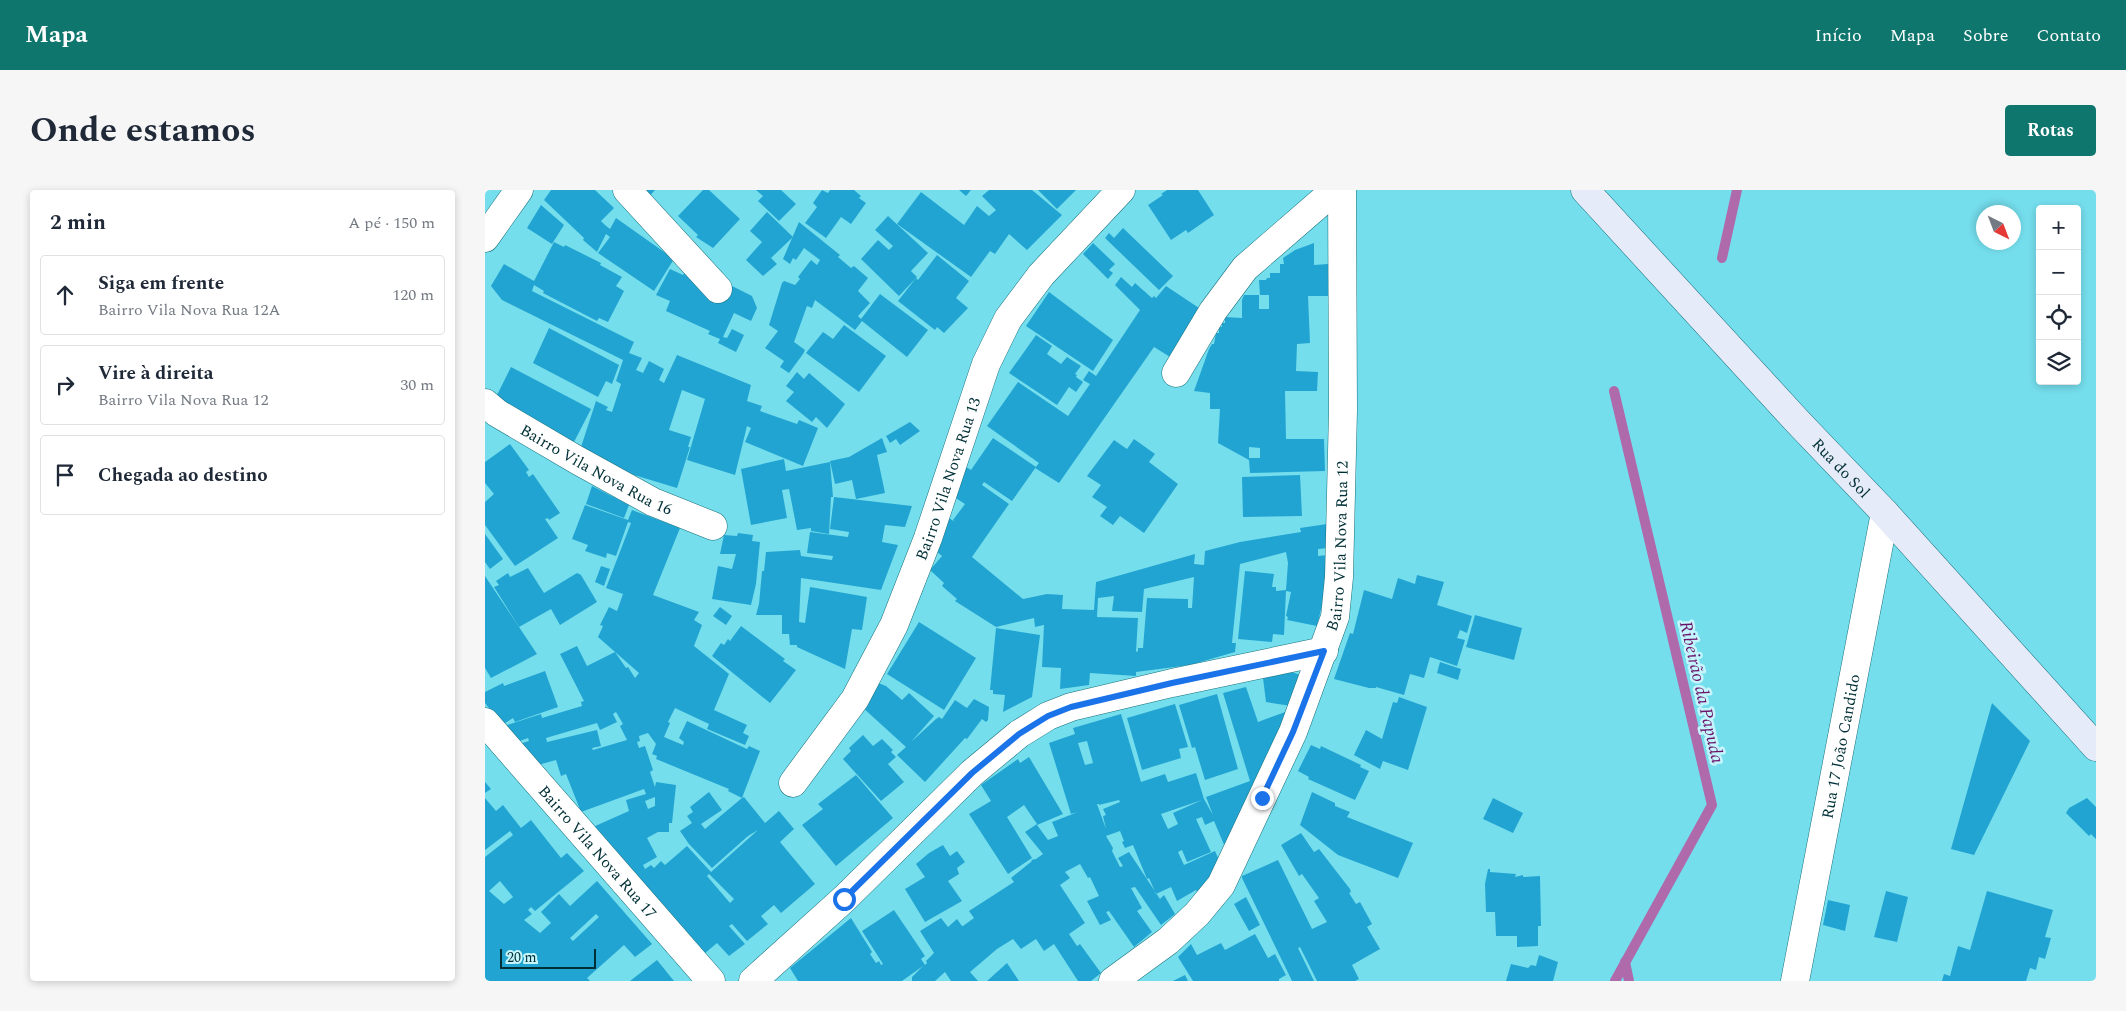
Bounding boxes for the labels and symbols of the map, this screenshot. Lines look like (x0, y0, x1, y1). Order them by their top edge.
north arrow (1976, 205, 2021, 250)
street label: Bairro Vila Nova Rua 13 (909, 394, 987, 564)
street label: Bairro Vila Nova Rua 16 (515, 418, 676, 522)
street label: Rua do Sol (1806, 433, 1875, 504)
street label: Bairro Vila Nova Rua 12 (1320, 460, 1355, 635)
water label: Ribeirão da Papuda (1672, 618, 1731, 766)
street label: Rua 17 João Candido (1815, 672, 1867, 821)
street label: Bairro Vila Nova Rua 17 (532, 780, 662, 924)
route end (1251, 787, 1274, 810)
route start (833, 888, 856, 911)
scale bar (500, 946, 596, 969)

